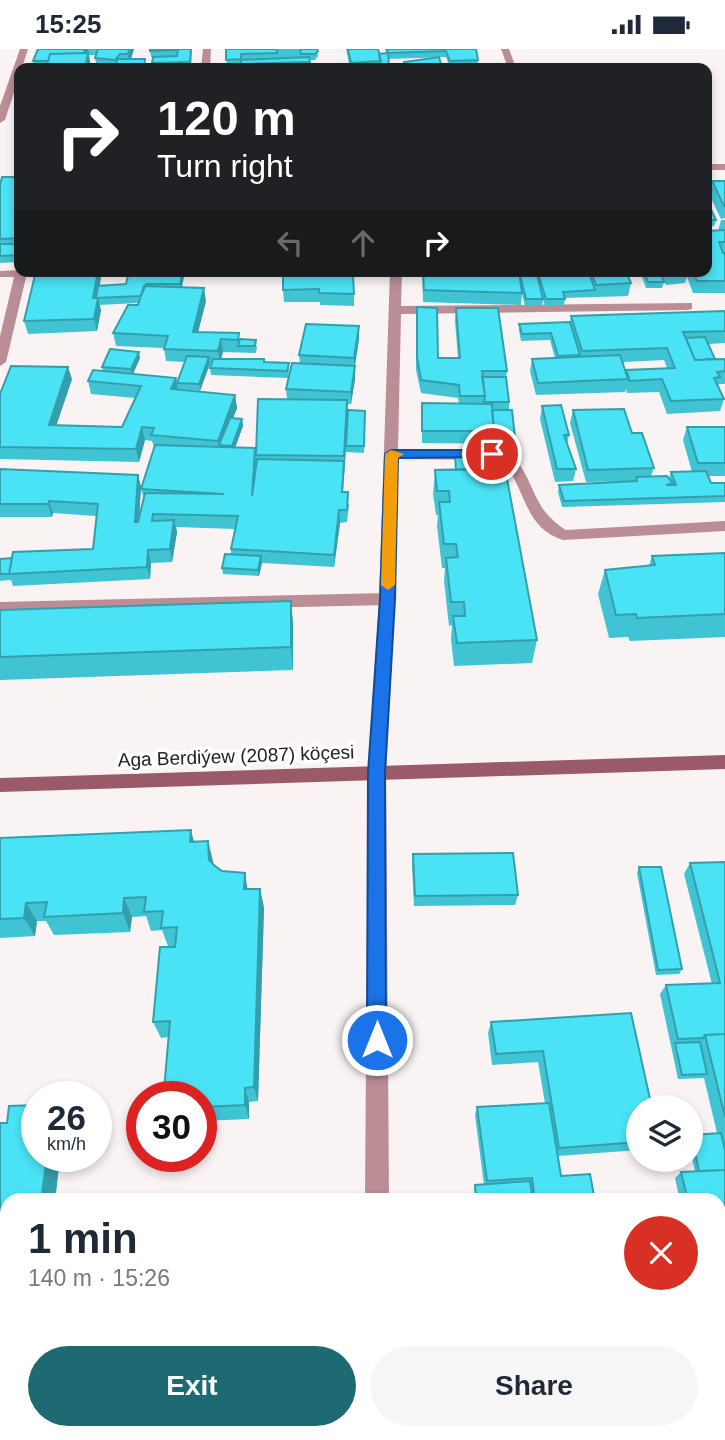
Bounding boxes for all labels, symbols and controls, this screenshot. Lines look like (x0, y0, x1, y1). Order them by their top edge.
text: 15:25 (35, 9, 102, 39)
icon: right (42, 91, 133, 182)
text: 120 m (157, 91, 296, 145)
text: Turn right (157, 148, 293, 184)
icon: left (271, 224, 309, 262)
icon: ahead (344, 224, 382, 262)
icon: right (417, 224, 455, 262)
pin (462, 424, 522, 484)
icon: arrive (473, 435, 511, 473)
street label: Aga Berdiýew (2087) köçesi (117, 741, 355, 771)
position arrow (340, 1003, 414, 1077)
speed limit sign: 30 (126, 1081, 217, 1172)
map controls (626, 1095, 703, 1172)
button: layers (626, 1095, 703, 1172)
text: 26 (47, 1098, 86, 1137)
text: km/h (47, 1134, 86, 1154)
text: 1 min (28, 1215, 138, 1262)
button: close (624, 1216, 698, 1290)
text: 140 m · 15:26 (28, 1265, 170, 1291)
button: Exit (28, 1346, 356, 1426)
button: Share (370, 1346, 698, 1426)

